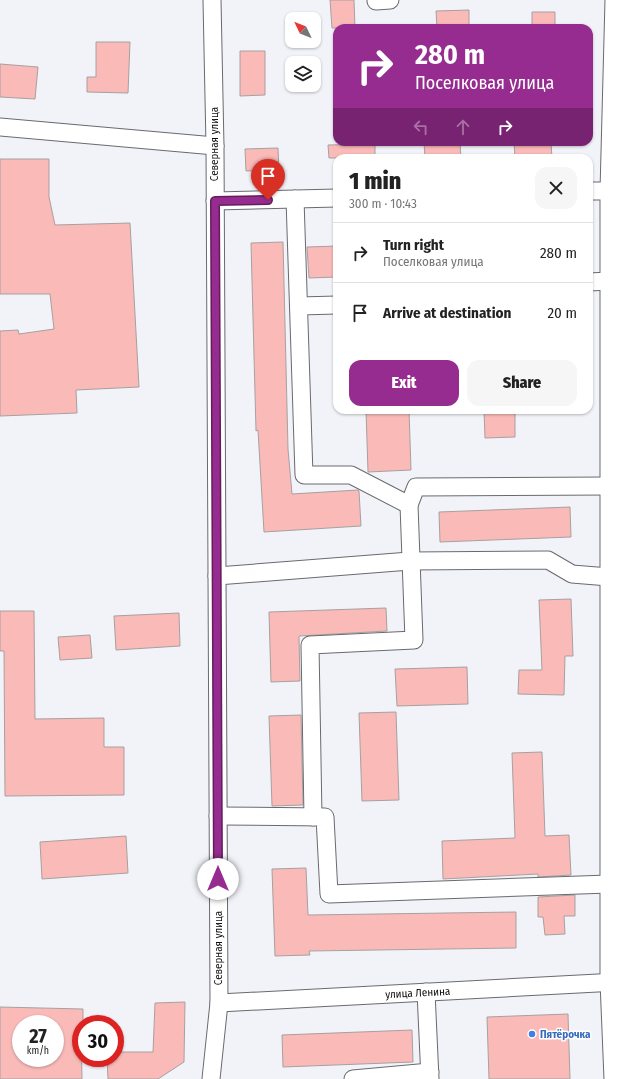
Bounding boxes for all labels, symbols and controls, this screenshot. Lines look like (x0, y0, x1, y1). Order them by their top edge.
north arrow (285, 12, 321, 48)
map controls (285, 12, 321, 92)
text: 280 m (415, 38, 485, 71)
icon: right (349, 40, 401, 92)
button: layers (285, 56, 321, 92)
text: Поселковая улица (415, 72, 554, 94)
street label: Северная улица (208, 107, 221, 181)
icon: left (410, 116, 432, 138)
icon: ahead (452, 116, 474, 138)
icon: right (494, 116, 516, 138)
pin (251, 159, 285, 200)
icon: arrive (257, 165, 279, 187)
text: 1 min (349, 167, 401, 195)
button: close (535, 167, 577, 209)
text: 300 m · 10:43 (349, 196, 417, 211)
text: Turn right (383, 236, 444, 254)
icon: right (349, 242, 371, 264)
text: 280 m (540, 244, 577, 262)
text: Поселковая улица (383, 254, 484, 269)
icon: arrive (349, 302, 371, 324)
text: Arrive at destination (383, 304, 511, 322)
text: 20 m (548, 304, 577, 322)
button: Exit (349, 360, 459, 406)
button: Share (467, 360, 577, 406)
position arrow (197, 858, 239, 900)
street label: Северная улица (212, 911, 225, 985)
street label: улица Ленина (385, 985, 451, 1001)
speed limit sign: 30 (72, 1015, 124, 1067)
text: 27 (29, 1024, 47, 1048)
place label: Пятёрочка (540, 1028, 591, 1041)
marker: Пятёрочка (527, 1029, 537, 1039)
text: km/h (27, 1045, 49, 1057)

